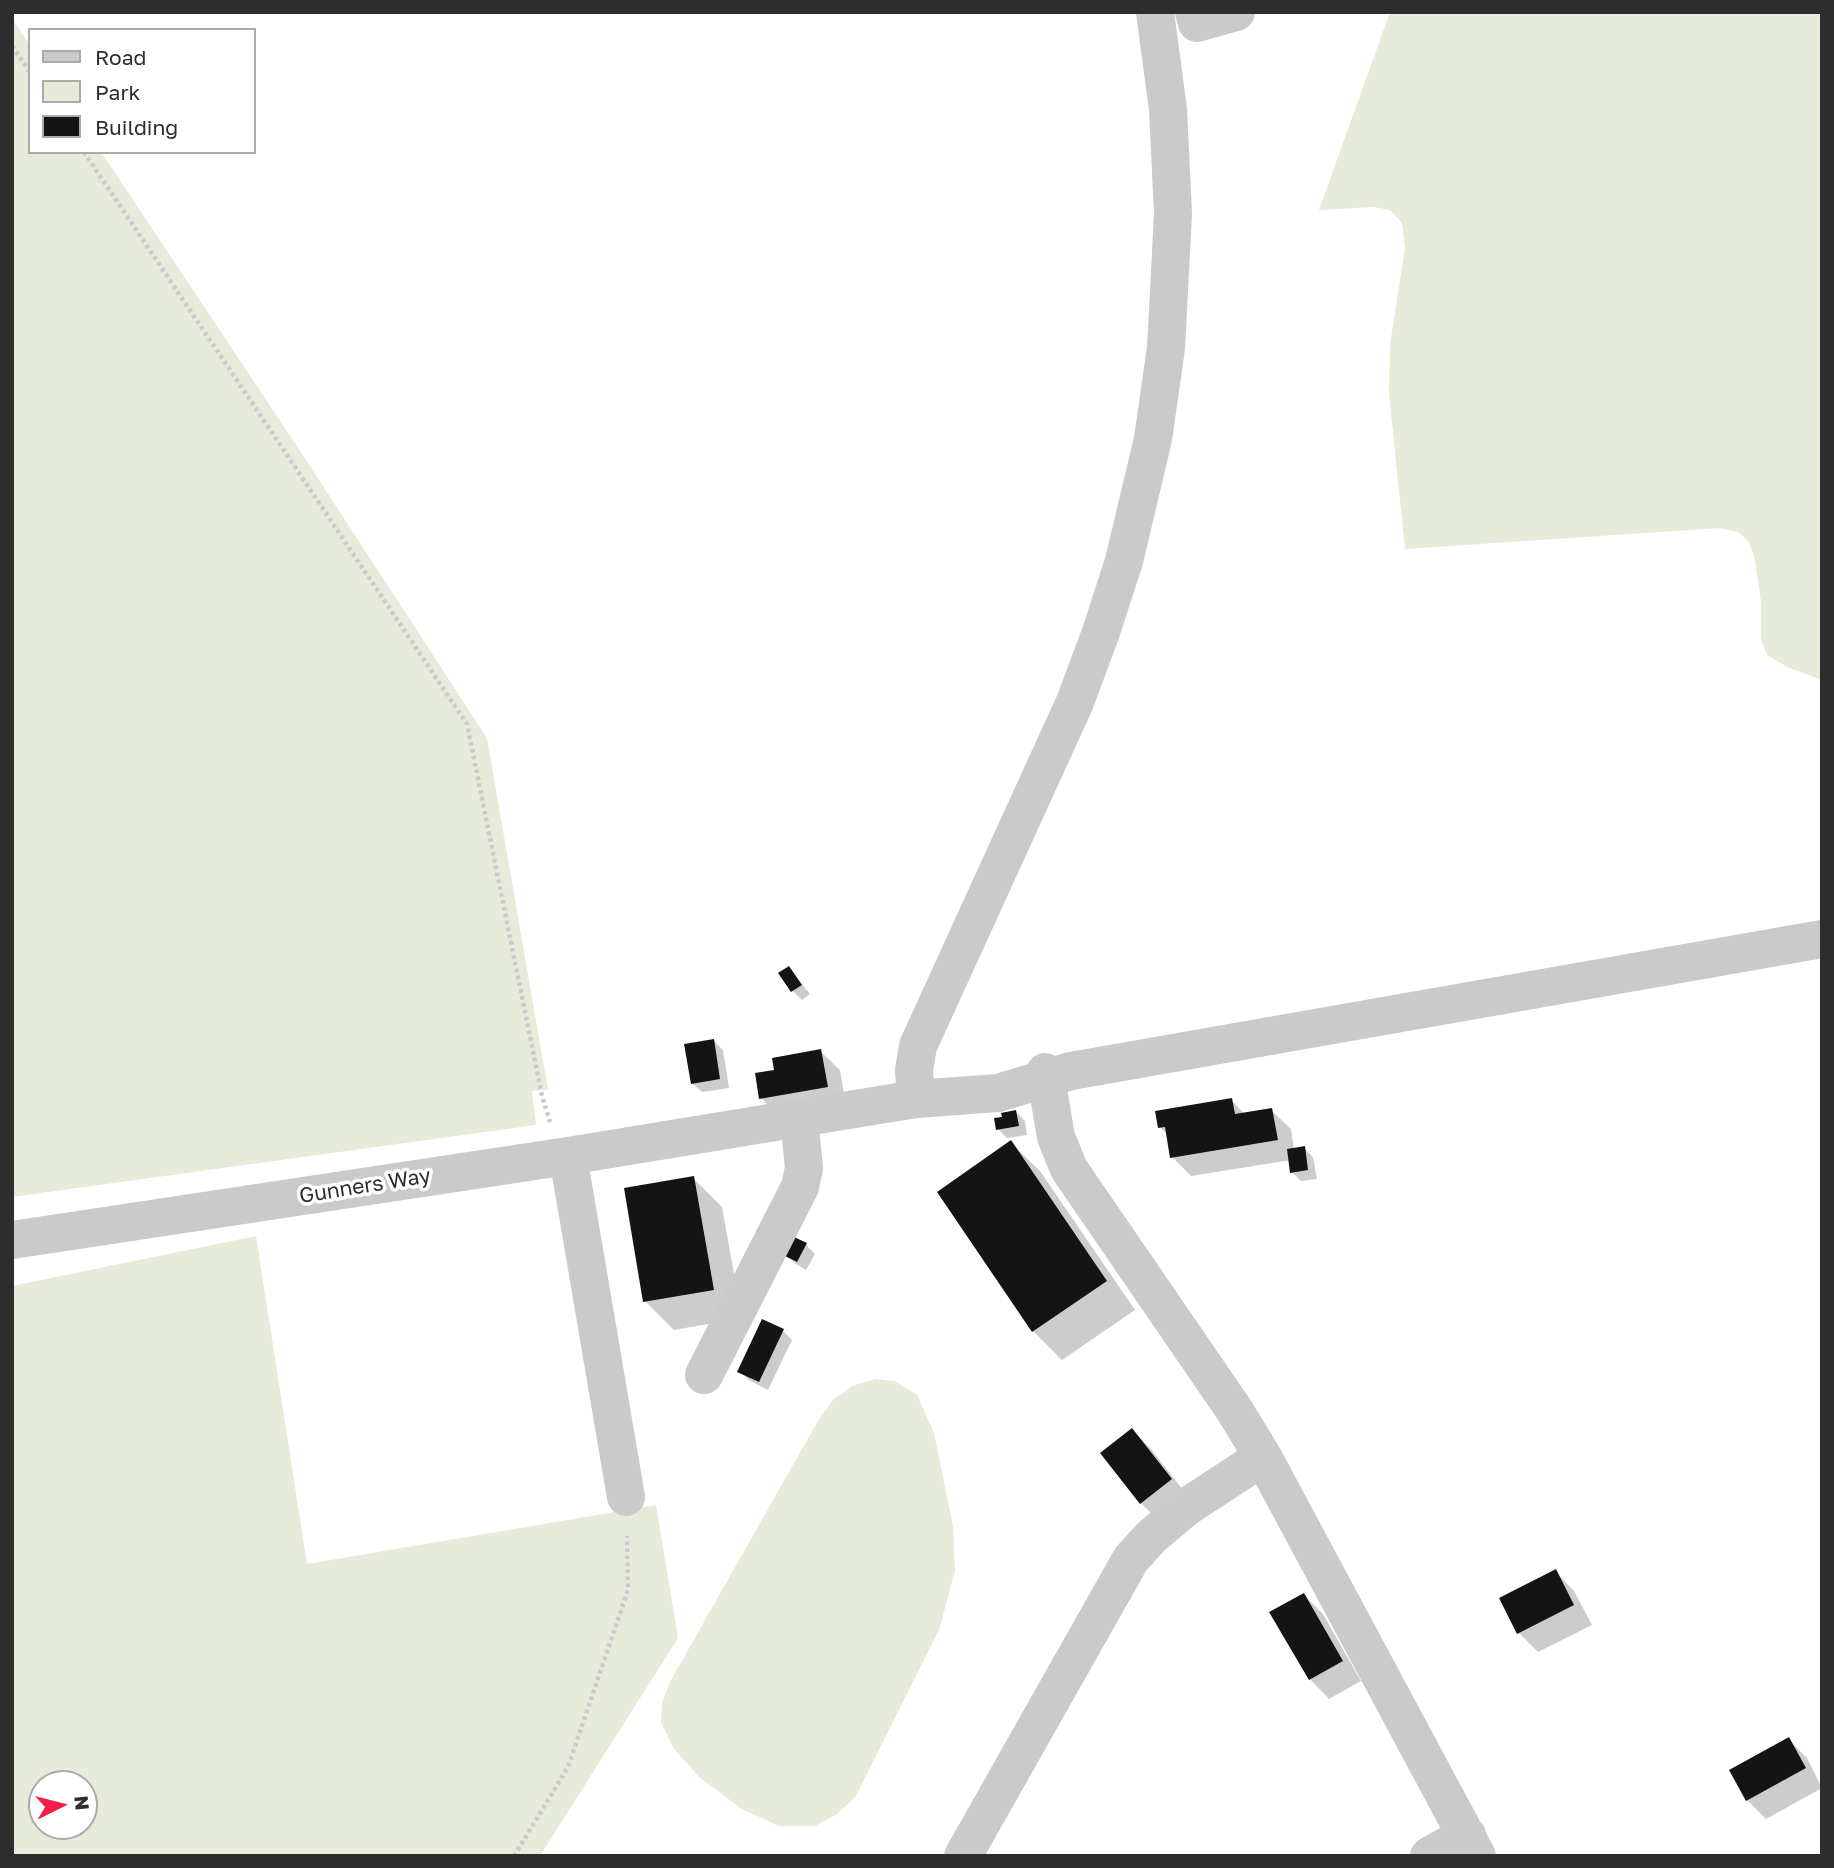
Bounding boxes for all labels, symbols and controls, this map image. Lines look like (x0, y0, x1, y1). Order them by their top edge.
legend (28, 28, 256, 154)
text: Road (95, 44, 146, 70)
text: Park (95, 79, 140, 105)
text: Building (95, 114, 178, 140)
street label: Gunners Way (298, 1163, 432, 1209)
north arrow (28, 1770, 98, 1840)
text: N (70, 1795, 95, 1811)

